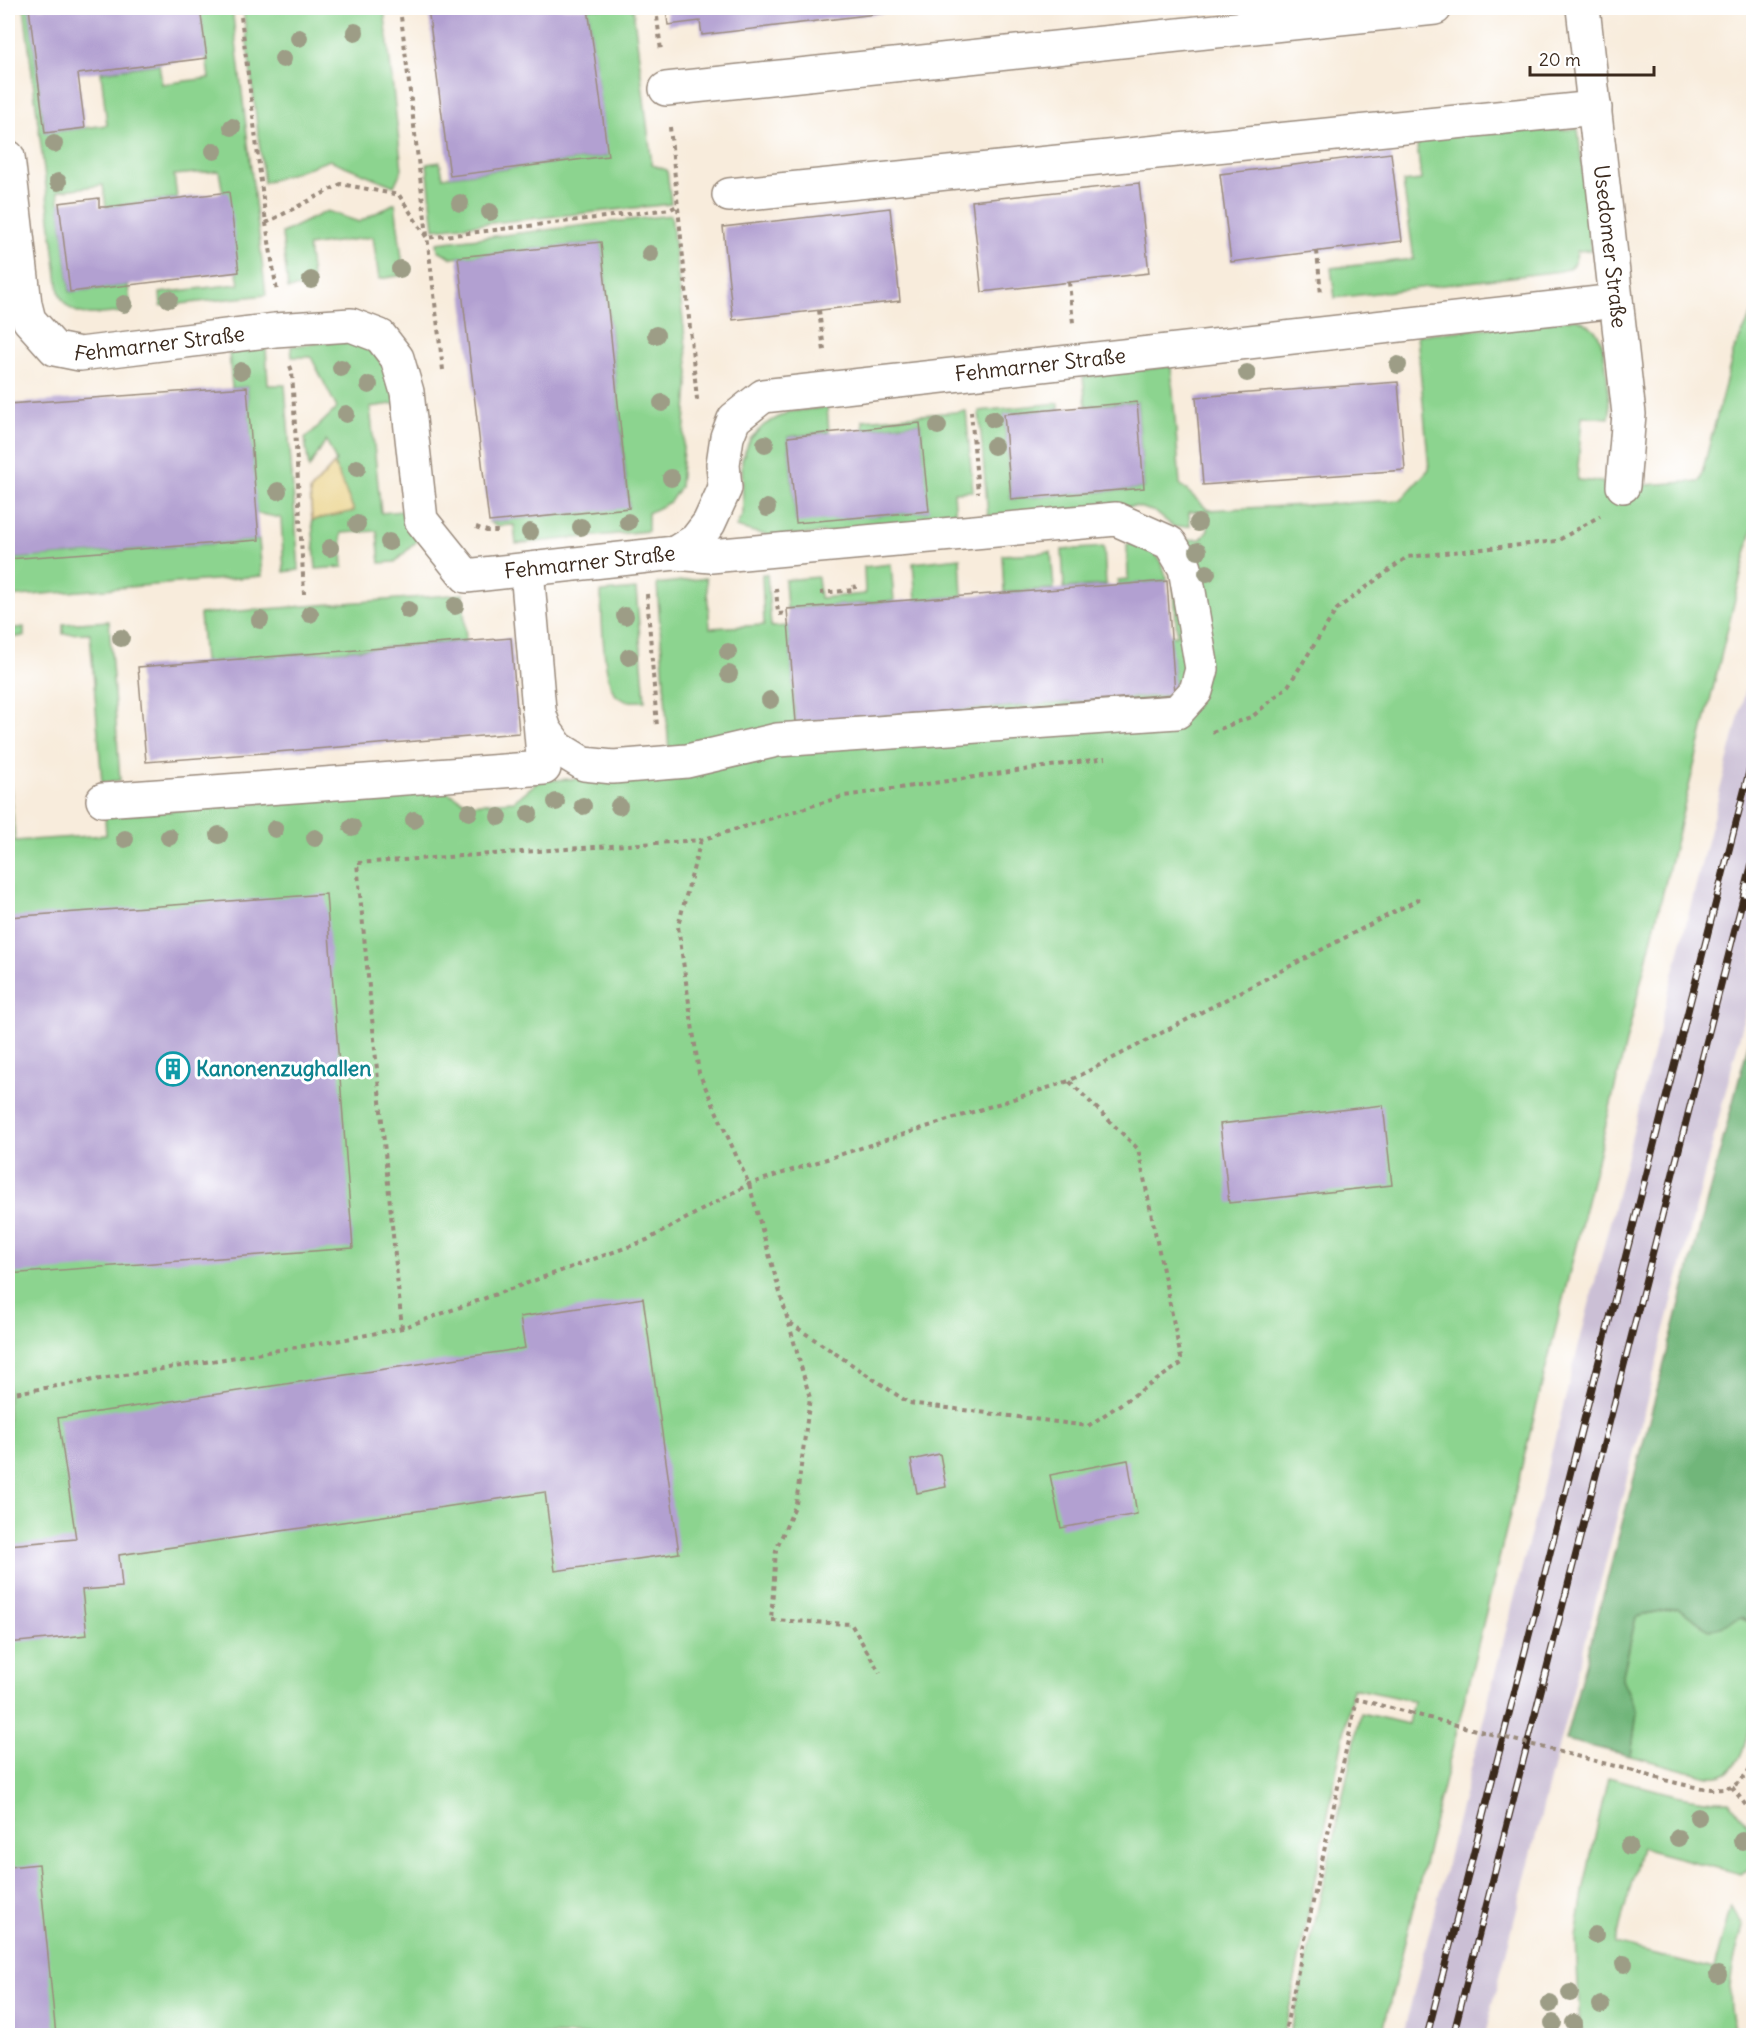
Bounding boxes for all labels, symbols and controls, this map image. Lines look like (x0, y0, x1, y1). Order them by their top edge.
scale bar (1530, 39, 1654, 77)
text: 20 m (1539, 48, 1581, 71)
street label: Usedomer Straße (1588, 163, 1633, 329)
street label: Fehmarner Straße (72, 320, 246, 368)
street label: Fehmarner Straße (953, 342, 1127, 388)
street label: Fehmarner Straße (503, 539, 677, 585)
building icon: Kanonenzughallen (155, 1051, 191, 1087)
place label: Kanonenzughallen (196, 1055, 371, 1082)

